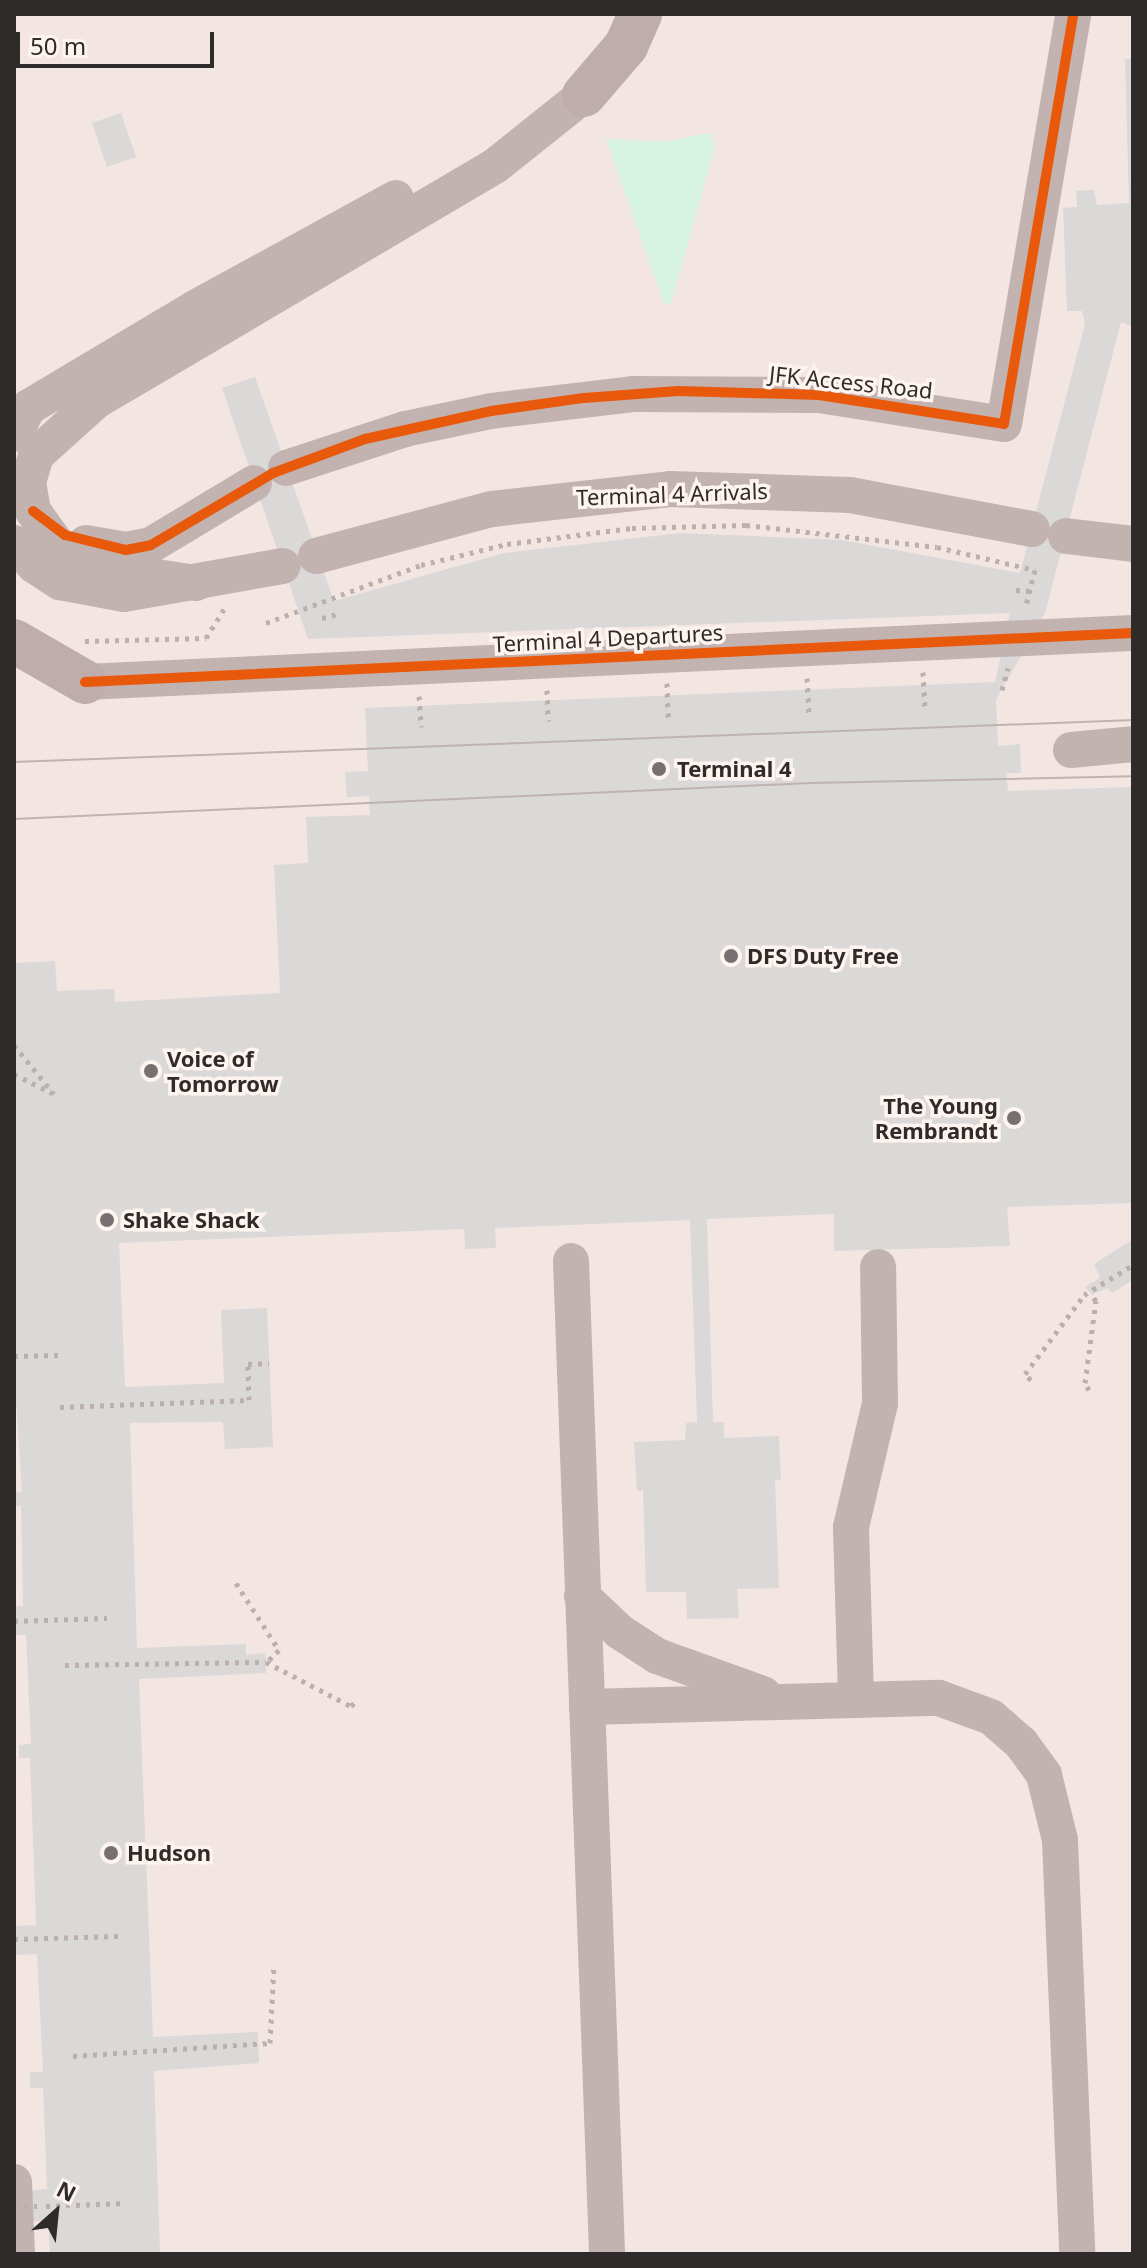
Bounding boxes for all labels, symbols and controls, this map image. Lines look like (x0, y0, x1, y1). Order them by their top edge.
scale bar (20, 16, 218, 66)
text: 50 m (30, 29, 86, 62)
street label: JFK Access Road (768, 360, 934, 404)
street label: Terminal 4 Arrivals (576, 477, 768, 511)
street label: Terminal 4 Departures (492, 619, 724, 657)
place label: Terminal 4 (677, 756, 791, 782)
marker: Terminal 4 (648, 758, 670, 780)
place label: DFS Duty Free (747, 943, 899, 969)
marker: DFS Duty Free (722, 947, 740, 965)
place label: Voice of Tomorrow (167, 1045, 278, 1096)
marker: Voice of Tomorrow (142, 1062, 160, 1080)
place label: The Young Rembrandt (875, 1092, 998, 1144)
marker: The Young Rembrandt (1005, 1109, 1023, 1127)
place label: Shake Shack (123, 1207, 260, 1233)
marker: Shake Shack (98, 1211, 116, 1229)
place label: Hudson (127, 1840, 211, 1866)
marker: Hudson (102, 1844, 120, 1862)
north arrow (16, 2172, 96, 2252)
text: N (52, 2173, 82, 2208)

